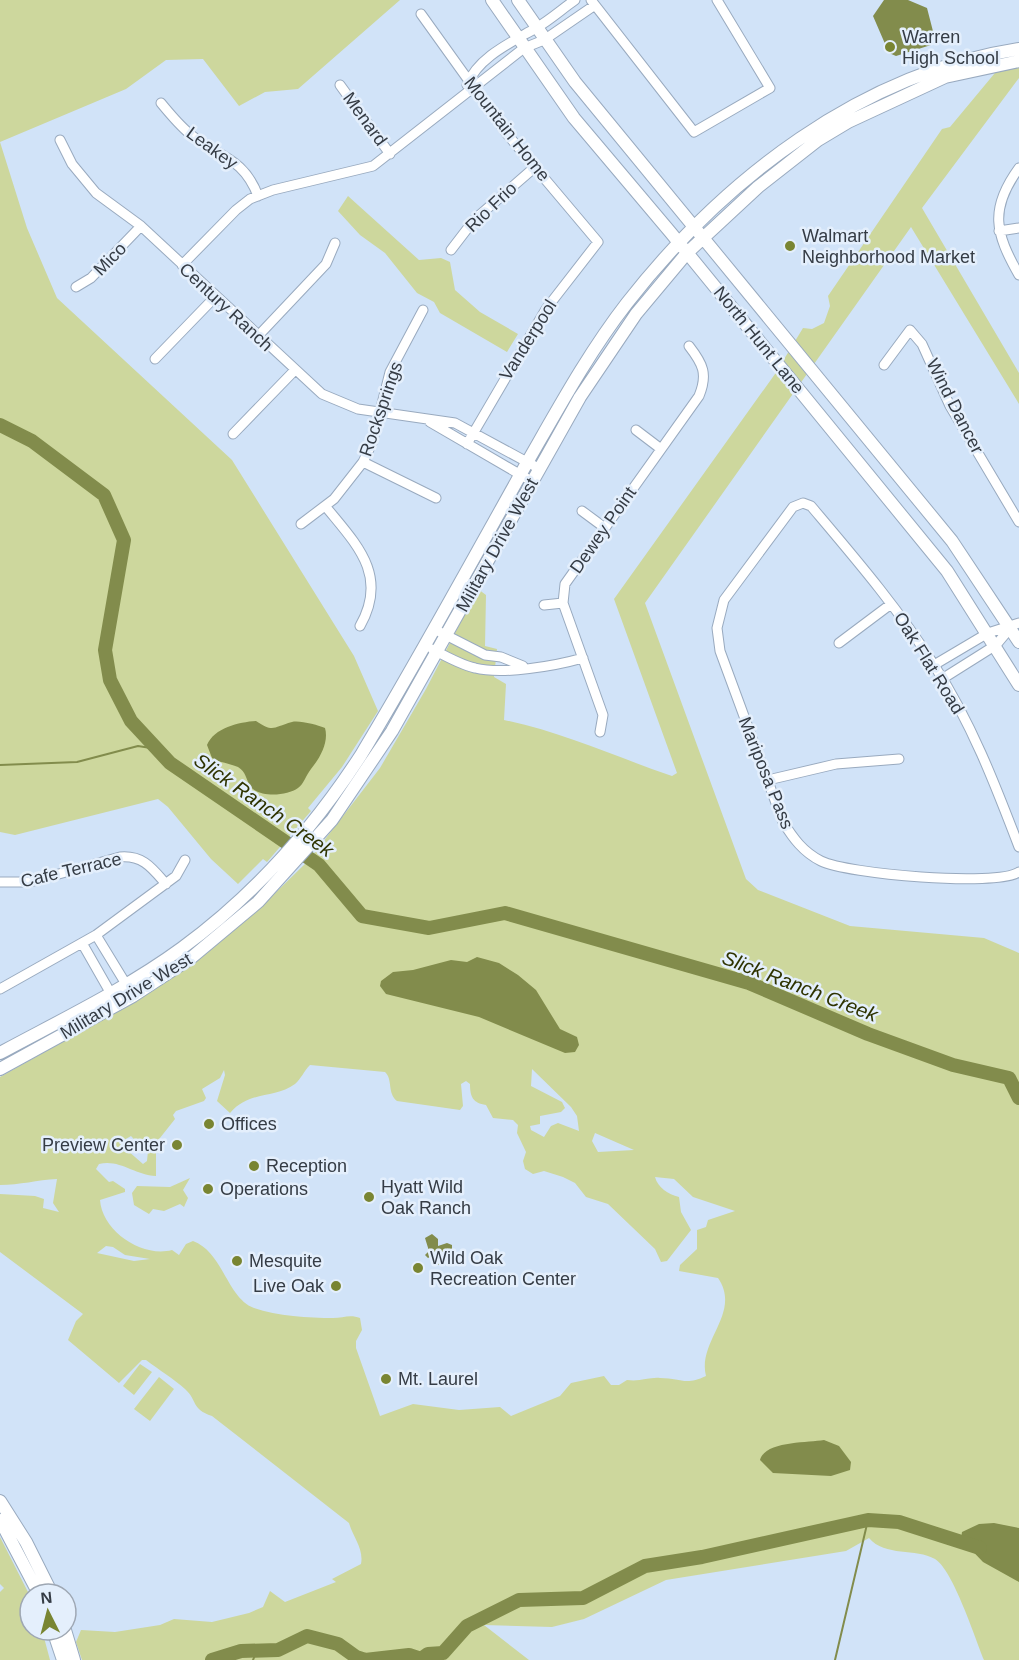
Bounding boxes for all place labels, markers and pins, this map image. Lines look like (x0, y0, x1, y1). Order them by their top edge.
place label: Warren High School (902, 27, 999, 68)
marker: Warren High School (883, 40, 897, 54)
place label: Walmart Neighborhood Market (802, 226, 975, 267)
marker: Walmart Neighborhood Market (783, 239, 797, 253)
place label: Offices (221, 1114, 277, 1134)
marker: Offices (202, 1117, 216, 1131)
place label: Preview Center (42, 1135, 165, 1155)
marker: Preview Center (170, 1138, 184, 1152)
place label: Reception (266, 1156, 347, 1176)
marker: Reception (247, 1159, 261, 1173)
place label: Hyatt Wild Oak Ranch (381, 1177, 471, 1218)
place label: Operations (220, 1179, 308, 1199)
marker: Operations (201, 1182, 215, 1196)
marker: Hyatt Wild Oak Ranch (362, 1190, 376, 1204)
place label: Wild Oak Recreation Center (430, 1248, 576, 1289)
place label: Mesquite (249, 1251, 322, 1271)
marker: Mesquite (230, 1254, 244, 1268)
marker: Wild Oak Recreation Center (411, 1261, 425, 1275)
place label: Live Oak (253, 1276, 325, 1296)
marker: Live Oak (329, 1279, 343, 1293)
place label: Mt. Laurel (398, 1369, 478, 1389)
marker: Mt. Laurel (379, 1372, 393, 1386)

